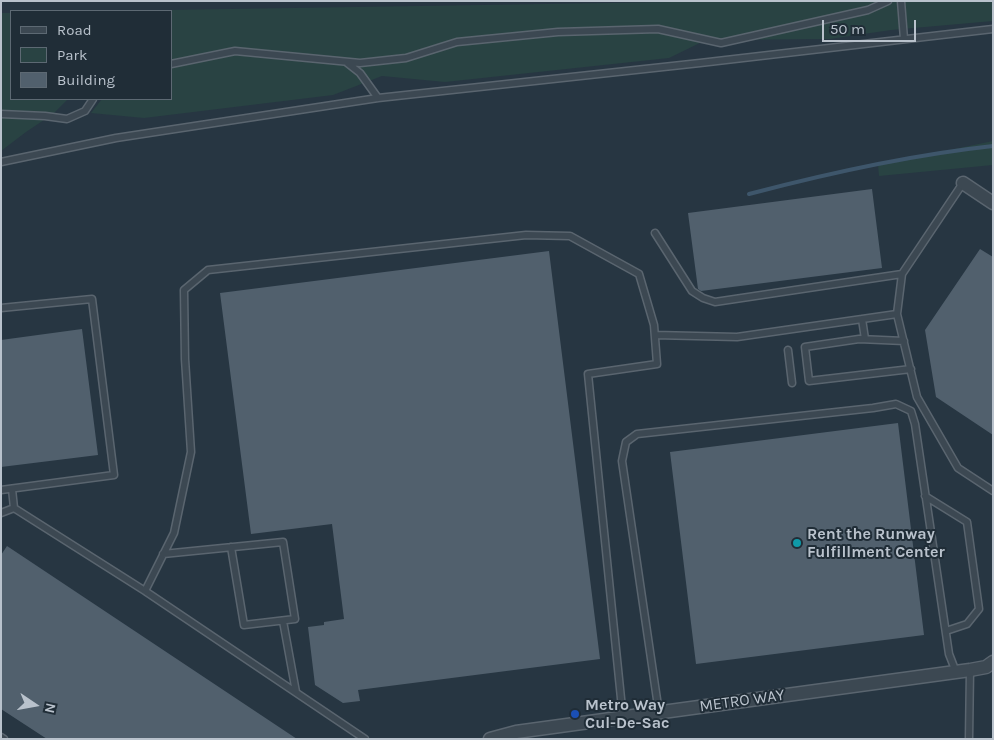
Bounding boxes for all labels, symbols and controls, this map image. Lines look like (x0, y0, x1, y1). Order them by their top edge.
legend (10, 10, 172, 100)
scale bar (824, 10, 918, 42)
text: 50 m (830, 20, 865, 38)
text: Road (57, 21, 92, 39)
text: Park (57, 46, 87, 64)
text: Building (57, 71, 115, 89)
place label: Rent the Runway Fulfillment Center (807, 524, 945, 562)
marker: Rent the Runway Fulfillment Center (791, 537, 803, 549)
north arrow (10, 680, 60, 730)
street label: METRO WAY (698, 686, 786, 716)
place label: Metro Way Cul-De-Sac (585, 695, 669, 733)
text: N (41, 702, 60, 715)
marker: Metro Way Cul-De-Sac (569, 708, 581, 720)

